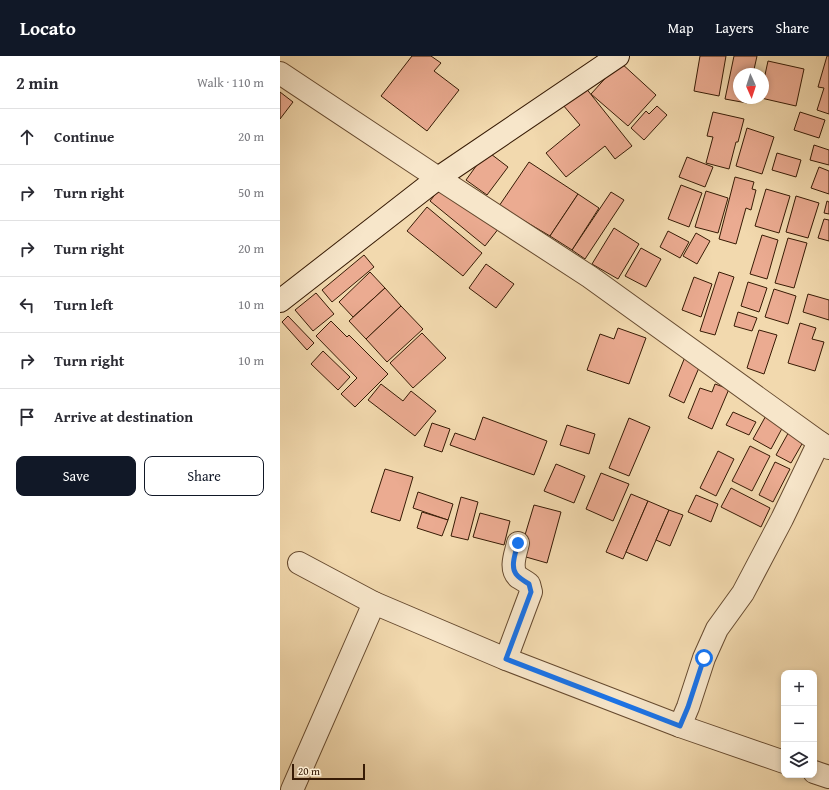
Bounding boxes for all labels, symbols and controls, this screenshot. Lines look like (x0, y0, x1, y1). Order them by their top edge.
text: Locato (20, 14, 76, 42)
text: Map (668, 18, 694, 38)
text: Layers (716, 18, 754, 38)
text: Share (776, 18, 809, 38)
north arrow (733, 68, 769, 104)
text: 2 min (16, 70, 58, 95)
text: Walk · 110 m (197, 73, 264, 92)
icon: ahead (16, 126, 38, 148)
text: Continue (54, 126, 115, 147)
text: 20 m (238, 127, 264, 146)
icon: right (16, 182, 38, 204)
text: Turn right (54, 182, 125, 203)
text: 50 m (238, 183, 264, 202)
icon: right (16, 238, 38, 260)
text: Turn right (54, 238, 125, 259)
text: 20 m (238, 239, 264, 258)
icon: left (16, 294, 38, 316)
text: Turn left (54, 294, 113, 315)
text: 10 m (238, 295, 264, 314)
icon: right (16, 350, 38, 372)
text: Turn right (54, 350, 125, 371)
text: 10 m (238, 351, 264, 370)
icon: arrive (16, 406, 38, 428)
text: Arrive at destination (54, 406, 193, 427)
button: Save (16, 456, 136, 496)
button: Share (144, 456, 264, 496)
route end (509, 534, 527, 552)
route start (695, 649, 713, 667)
map controls (781, 670, 817, 778)
button: + (781, 670, 817, 706)
button: − (781, 706, 817, 742)
button: layers (781, 742, 817, 778)
scale bar (292, 762, 365, 781)
text: 20 m (298, 763, 320, 779)

